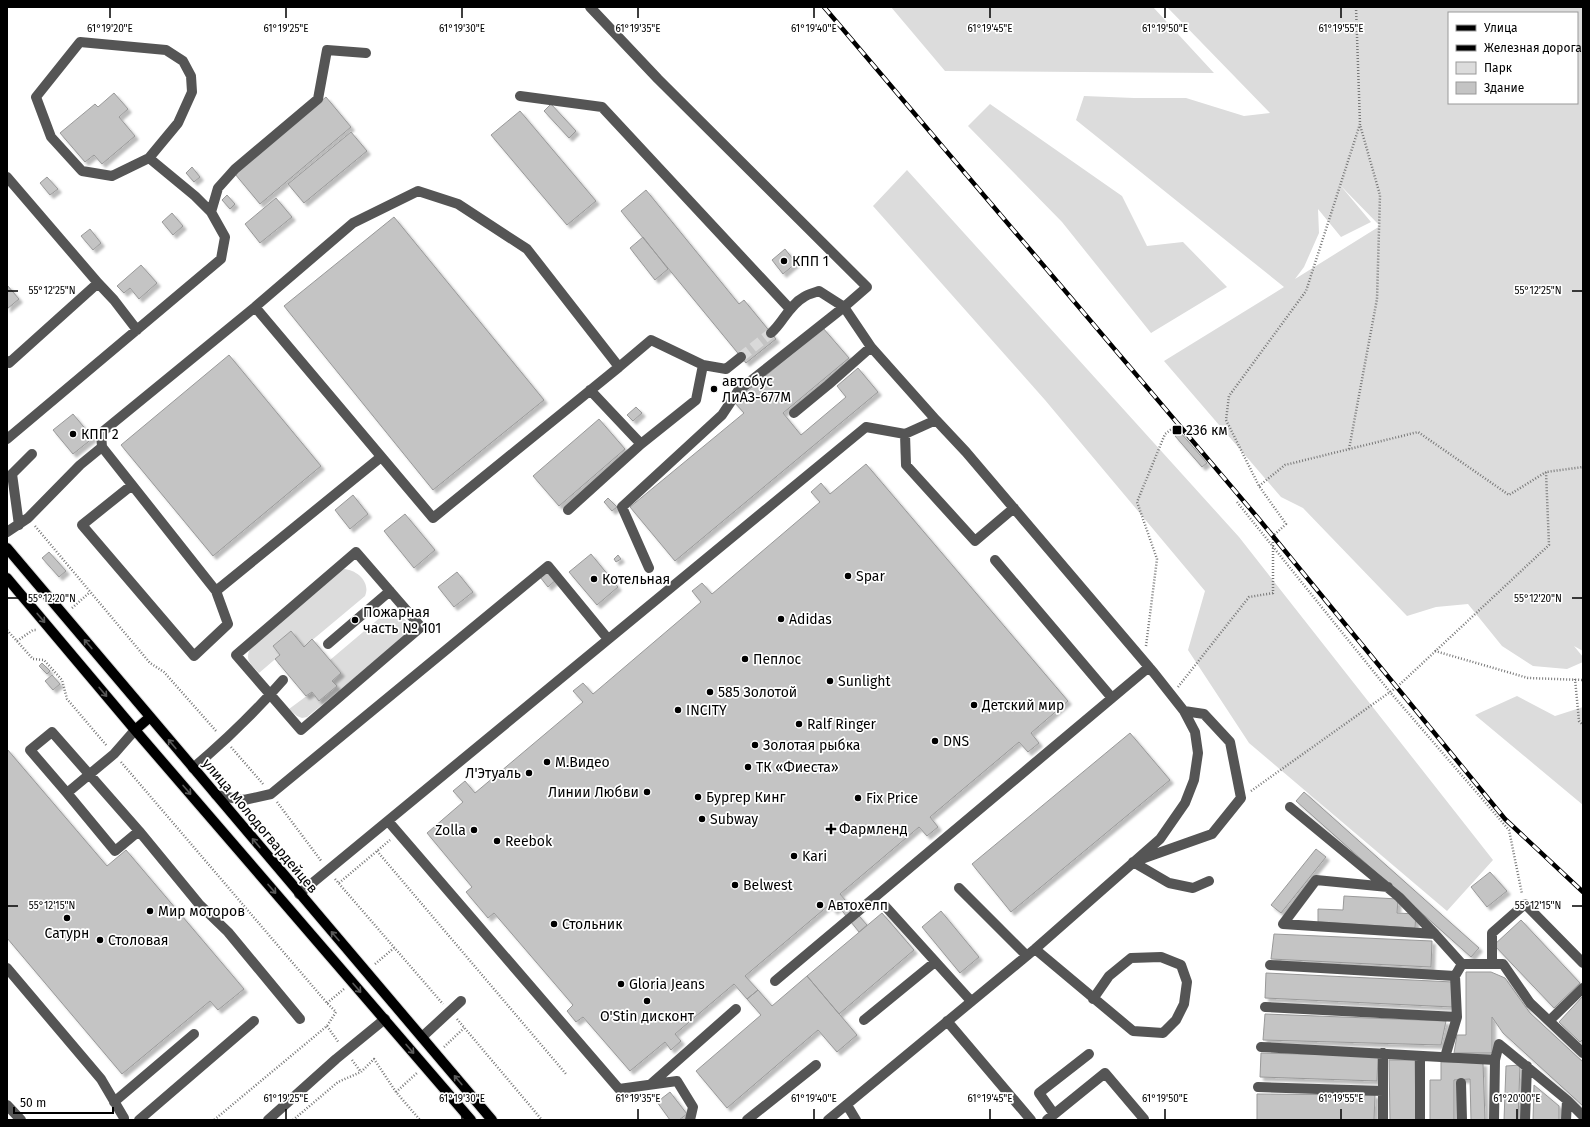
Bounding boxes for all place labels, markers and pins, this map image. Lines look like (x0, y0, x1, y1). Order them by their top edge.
place label: КПП 1 (792, 253, 829, 270)
marker: КПП 1 (779, 256, 789, 266)
place label: автобус ЛиАЗ-677М (722, 373, 791, 406)
marker: автобус ЛиАЗ-677М (709, 384, 719, 394)
place label: 236 км (1186, 422, 1228, 439)
marker: 236 км (1171, 424, 1183, 436)
place label: КПП 2 (81, 426, 119, 443)
marker: КПП 2 (68, 429, 78, 439)
place label: Spar (856, 568, 885, 585)
place label: Котельная (602, 571, 670, 588)
marker: Spar (843, 571, 853, 581)
marker: Котельная (589, 574, 599, 584)
place label: Пожарная часть № 101 (363, 604, 441, 637)
place label: Adidas (789, 611, 832, 628)
marker: Adidas (776, 614, 786, 624)
marker: Пожарная часть № 101 (350, 615, 360, 625)
place label: Пеплос (753, 651, 802, 668)
marker: Пеплос (740, 654, 750, 664)
place label: Sunlight (838, 673, 892, 690)
marker: Sunlight (825, 676, 835, 686)
place label: 585 Золотой (718, 684, 797, 701)
marker: 585 Золотой (705, 687, 715, 697)
place label: Детский мир (981, 697, 1064, 714)
marker: Детский мир (969, 700, 979, 710)
place label: INCITY (686, 702, 727, 719)
marker: INCITY (673, 705, 683, 715)
place label: Ralf Ringer (807, 716, 877, 733)
marker: Ralf Ringer (794, 719, 804, 729)
place label: DNS (943, 733, 970, 750)
marker: DNS (930, 736, 940, 746)
place label: Золотая рыбка (763, 737, 860, 754)
marker: Золотая рыбка (750, 740, 760, 750)
place label: М.Видео (555, 754, 610, 771)
marker: М.Видео (542, 757, 552, 767)
place label: ТК «Фиеста» (756, 759, 839, 776)
marker: ТК «Фиеста» (743, 762, 753, 772)
place label: Л'Этуаль (465, 765, 521, 782)
marker: Л'Этуаль (524, 768, 534, 778)
place label: Линии Любви (548, 784, 639, 801)
marker: Линии Любви (642, 787, 652, 797)
place label: Бургер Кинг (706, 789, 786, 806)
place label: Fix Price (866, 790, 918, 807)
marker: Бургер Кинг (693, 792, 703, 802)
marker: Fix Price (853, 793, 863, 803)
place label: Subway (710, 811, 758, 828)
marker: Subway (697, 814, 707, 824)
place label: Фармленд (839, 821, 908, 838)
place label: Zolla (435, 822, 466, 839)
marker: Фармленд (826, 824, 836, 834)
marker: Zolla (469, 825, 479, 835)
place label: Reebok (505, 833, 553, 850)
marker: Reebok (492, 836, 502, 846)
place label: Kari (802, 848, 827, 865)
marker: Kari (789, 851, 799, 861)
place label: Belwest (743, 877, 793, 894)
marker: Belwest (730, 880, 740, 890)
place label: Автохелп (828, 897, 888, 914)
marker: Автохелп (815, 900, 825, 910)
place label: Мир моторов (158, 903, 245, 920)
marker: Мир моторов (145, 906, 155, 916)
marker: Сатурн (62, 913, 72, 923)
place label: Стольник (562, 916, 623, 933)
marker: Стольник (549, 919, 559, 929)
place label: Сатурн (45, 925, 89, 942)
place label: Столовая (108, 932, 168, 949)
marker: Столовая (95, 935, 105, 945)
place label: Gloria Jeans (629, 976, 705, 993)
marker: Gloria Jeans (616, 979, 626, 989)
marker: O'Stin дисконт (642, 996, 652, 1006)
place label: O'Stin дисконт (600, 1008, 695, 1025)

